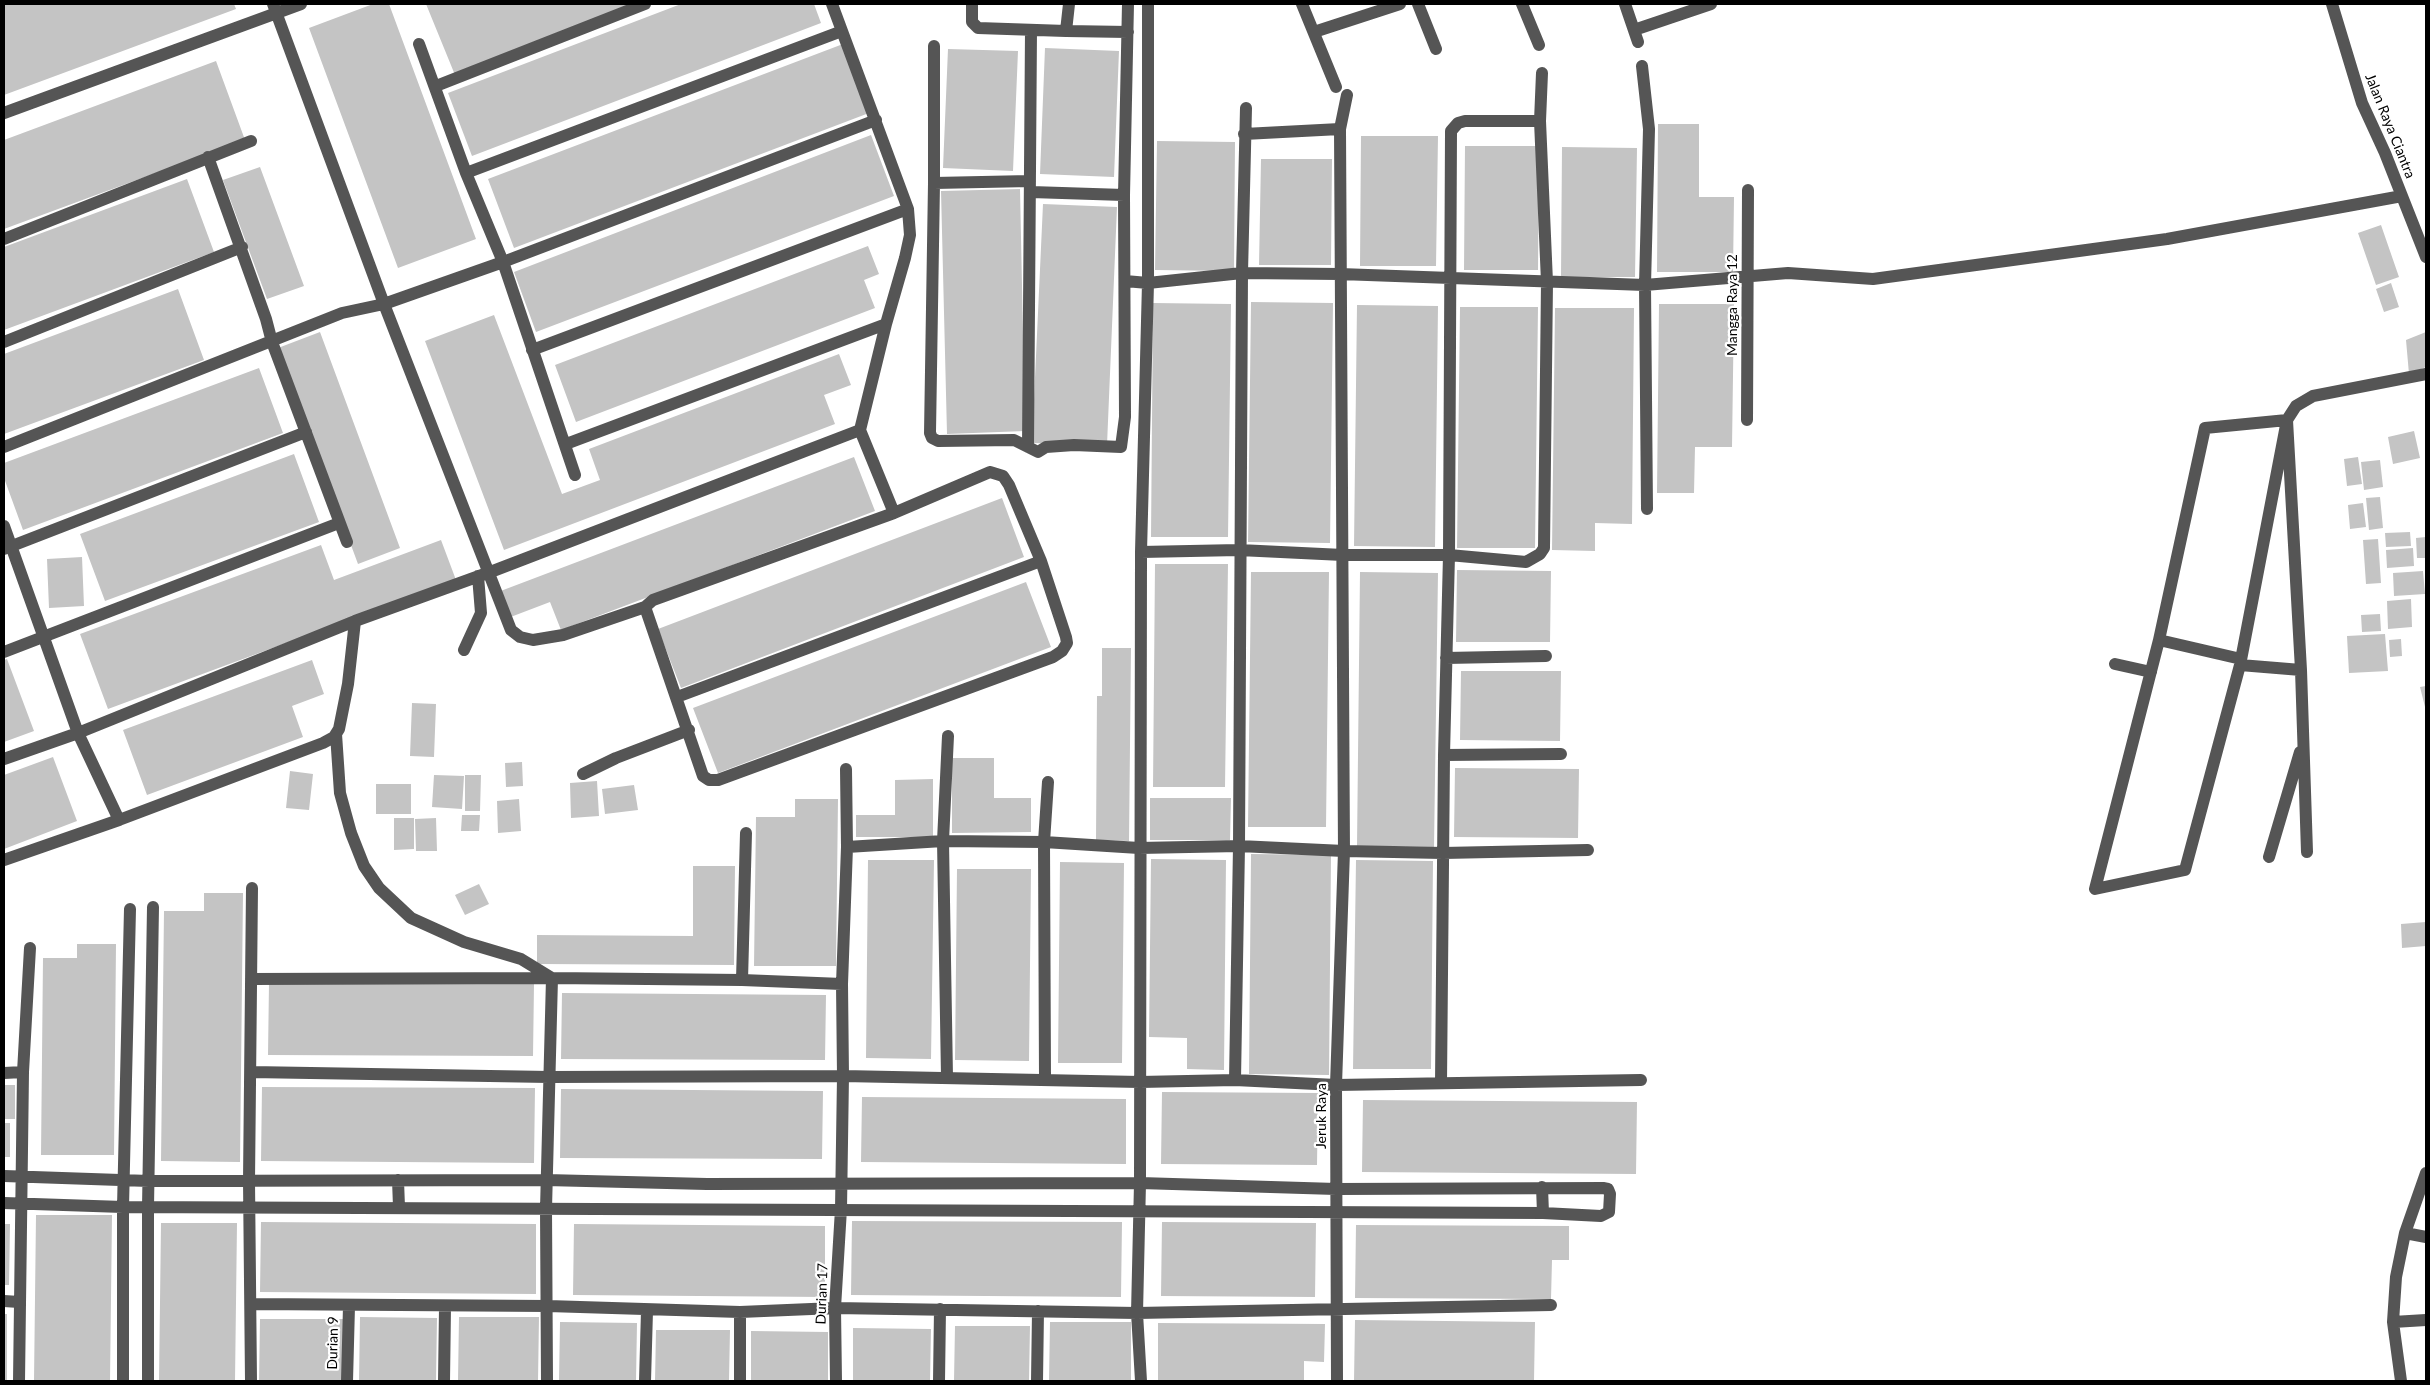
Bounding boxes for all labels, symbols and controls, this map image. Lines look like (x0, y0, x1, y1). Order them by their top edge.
street label: Jalan Raya Ciantra (2361, 71, 2419, 181)
street label: Mangga Raya 12 (1724, 254, 1740, 356)
street label: Jeruk Raya (1313, 1083, 1329, 1149)
street label: Durian 17 (813, 1263, 831, 1325)
street label: Durian 9 (324, 1316, 342, 1370)

